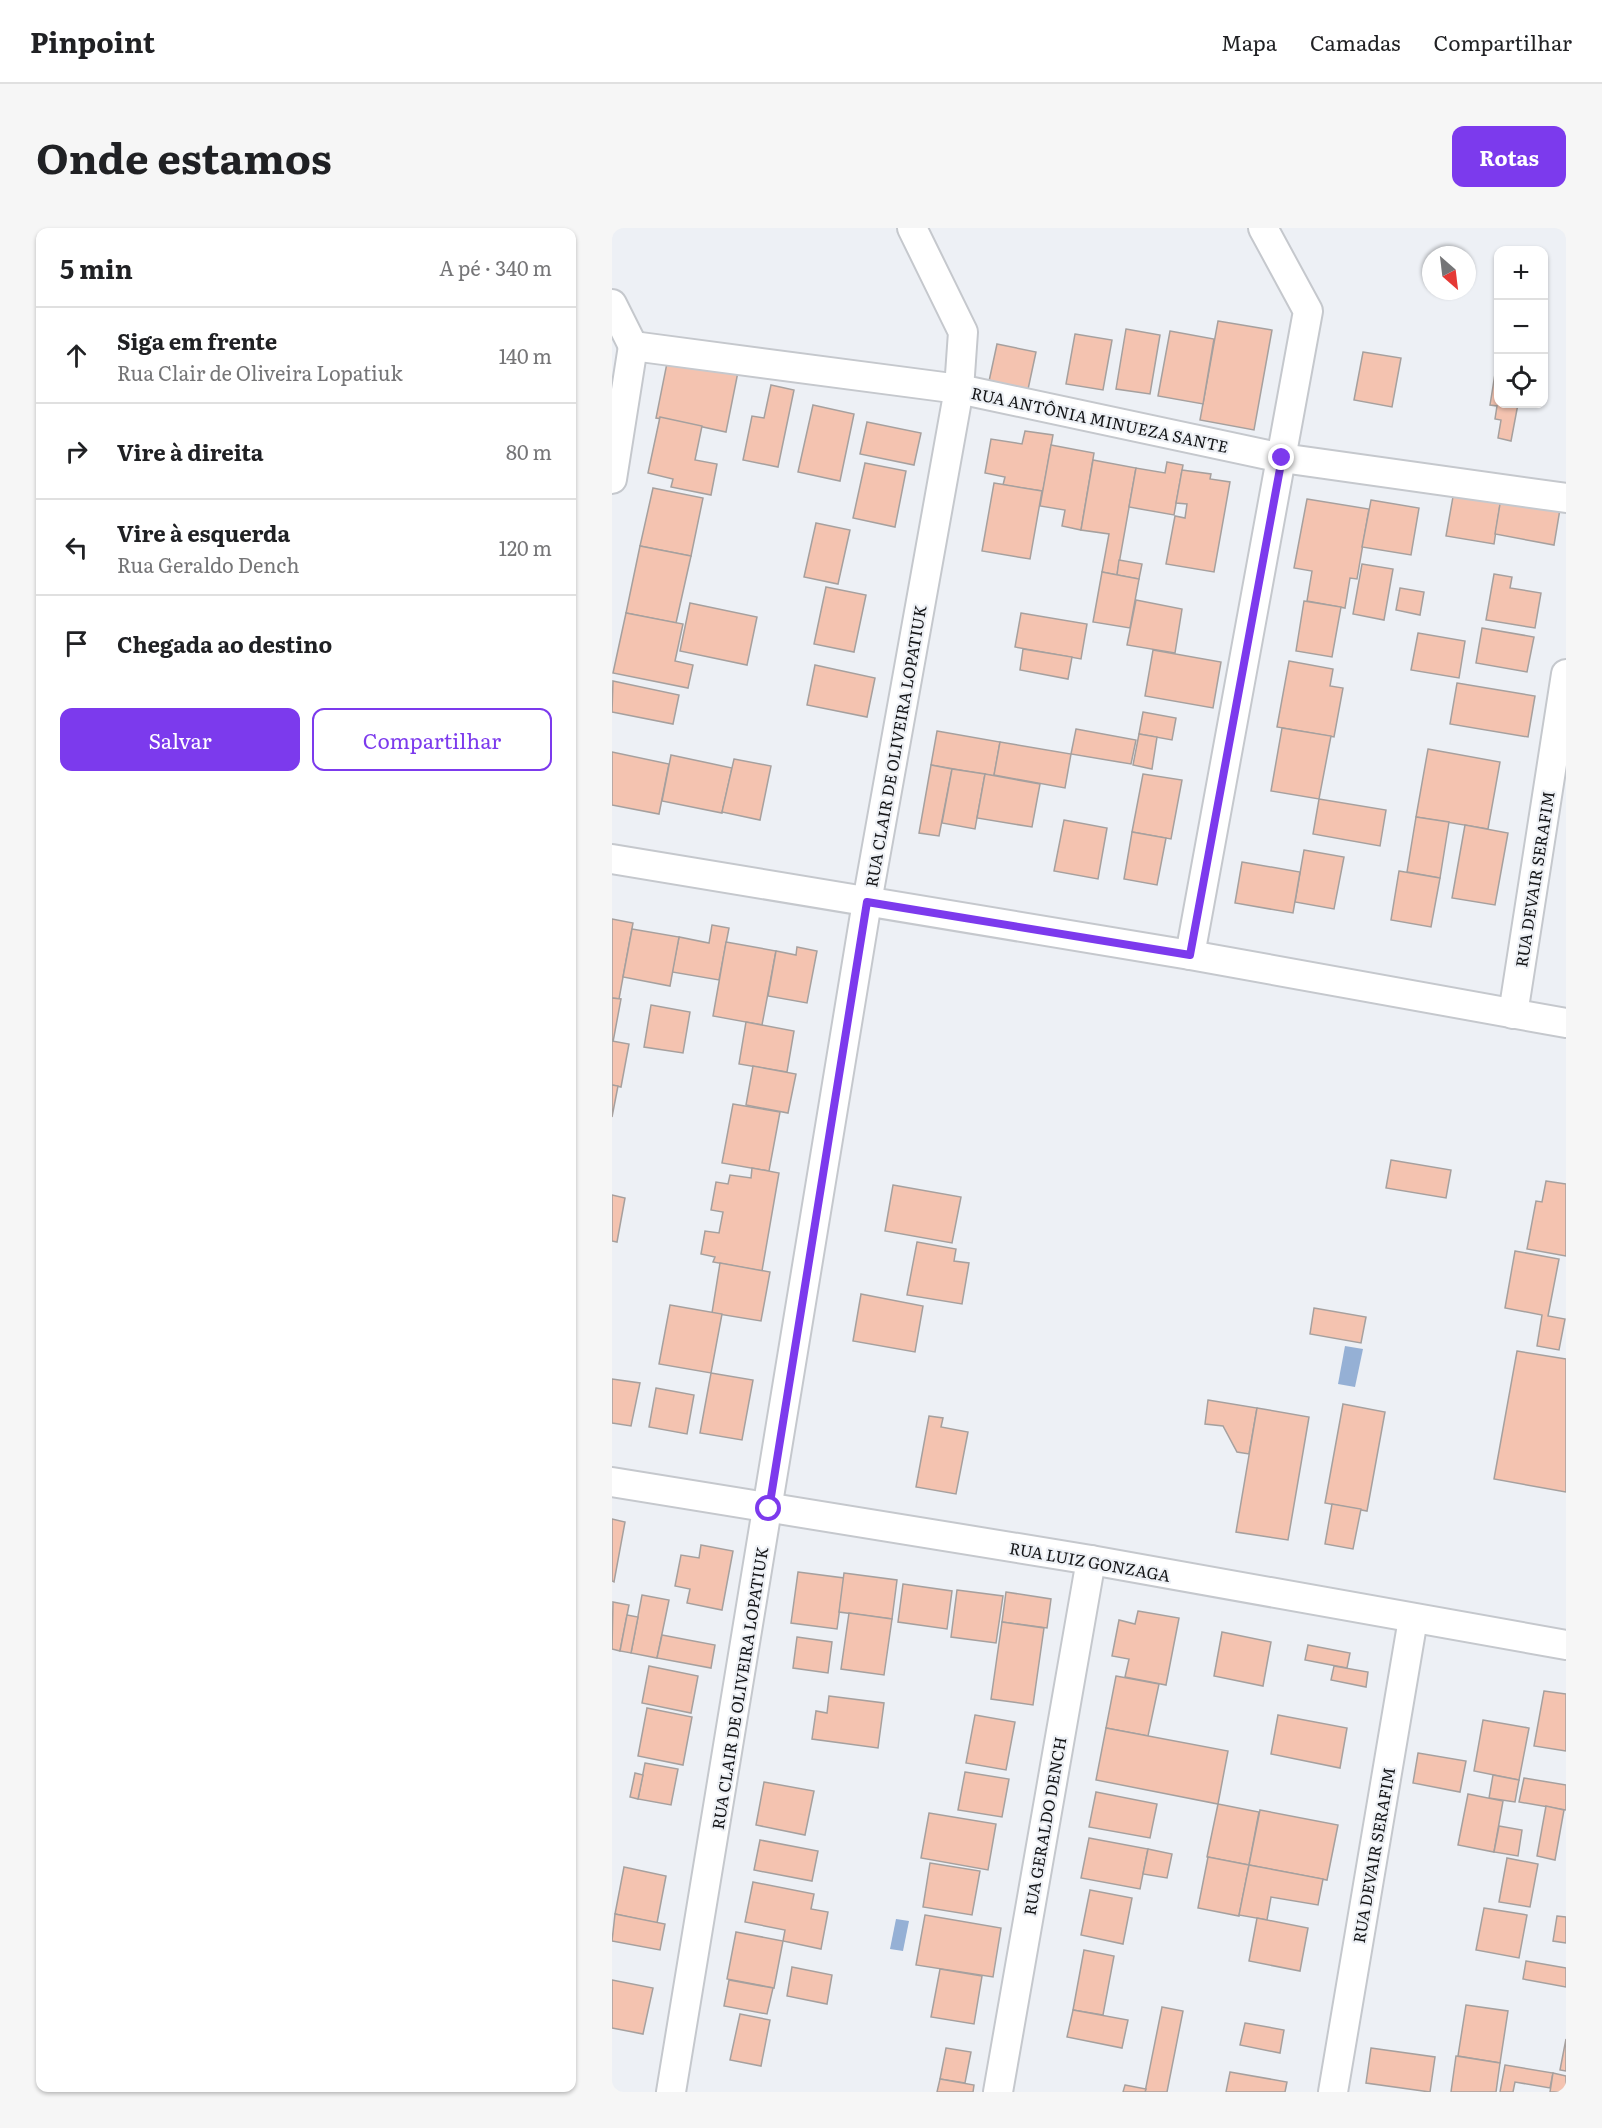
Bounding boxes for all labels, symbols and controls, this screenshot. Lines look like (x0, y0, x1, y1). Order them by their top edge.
text: Pinpoint (30, 20, 155, 62)
text: Mapa (1221, 26, 1277, 57)
text: Camadas (1310, 26, 1401, 57)
text: Compartilhar (1434, 26, 1572, 57)
text: Onde estamos (36, 125, 332, 187)
button: Rotas (1452, 126, 1566, 187)
north arrow (1422, 246, 1476, 300)
map controls (1494, 246, 1548, 408)
button: + (1494, 246, 1548, 300)
text: 5 min (60, 248, 133, 287)
text: A pé · 340 m (439, 252, 552, 282)
button: − (1494, 300, 1548, 354)
text: Siga em frente (117, 324, 277, 357)
icon: ahead (60, 339, 93, 372)
text: 140 m (499, 340, 552, 370)
button: locate (1494, 354, 1548, 408)
text: Rua Clair de Oliveira Lopatiuk (117, 357, 403, 387)
street label: RUA ANTÔNIA MINUEZA SANTE (969, 380, 1231, 458)
icon: right (60, 435, 93, 468)
text: Vire à direita (117, 435, 264, 468)
text: 80 m (506, 436, 552, 466)
route end (1268, 444, 1294, 470)
text: Vire à esquerda (117, 516, 290, 549)
icon: left (60, 531, 93, 564)
text: 120 m (499, 532, 552, 562)
text: Rua Geraldo Dench (117, 549, 299, 579)
street label: RUA CLAIR DE OLIVEIRA LOPATIUK (858, 603, 932, 889)
icon: arrive (60, 627, 93, 660)
text: Chegada ao destino (117, 627, 332, 660)
button: Salvar (60, 708, 300, 771)
button: Compartilhar (312, 708, 552, 771)
street label: RUA DEVAIR SERAFIM (1508, 789, 1560, 969)
route start (755, 1495, 781, 1521)
street label: RUA LUIZ GONZAGA (1008, 1535, 1173, 1587)
street label: RUA CLAIR DE OLIVEIRA LOPATIUK (705, 1545, 773, 1831)
street label: RUA GERALDO DENCH (1016, 1735, 1072, 1917)
street label: RUA DEVAIR SERAFIM (1346, 1765, 1400, 1945)

